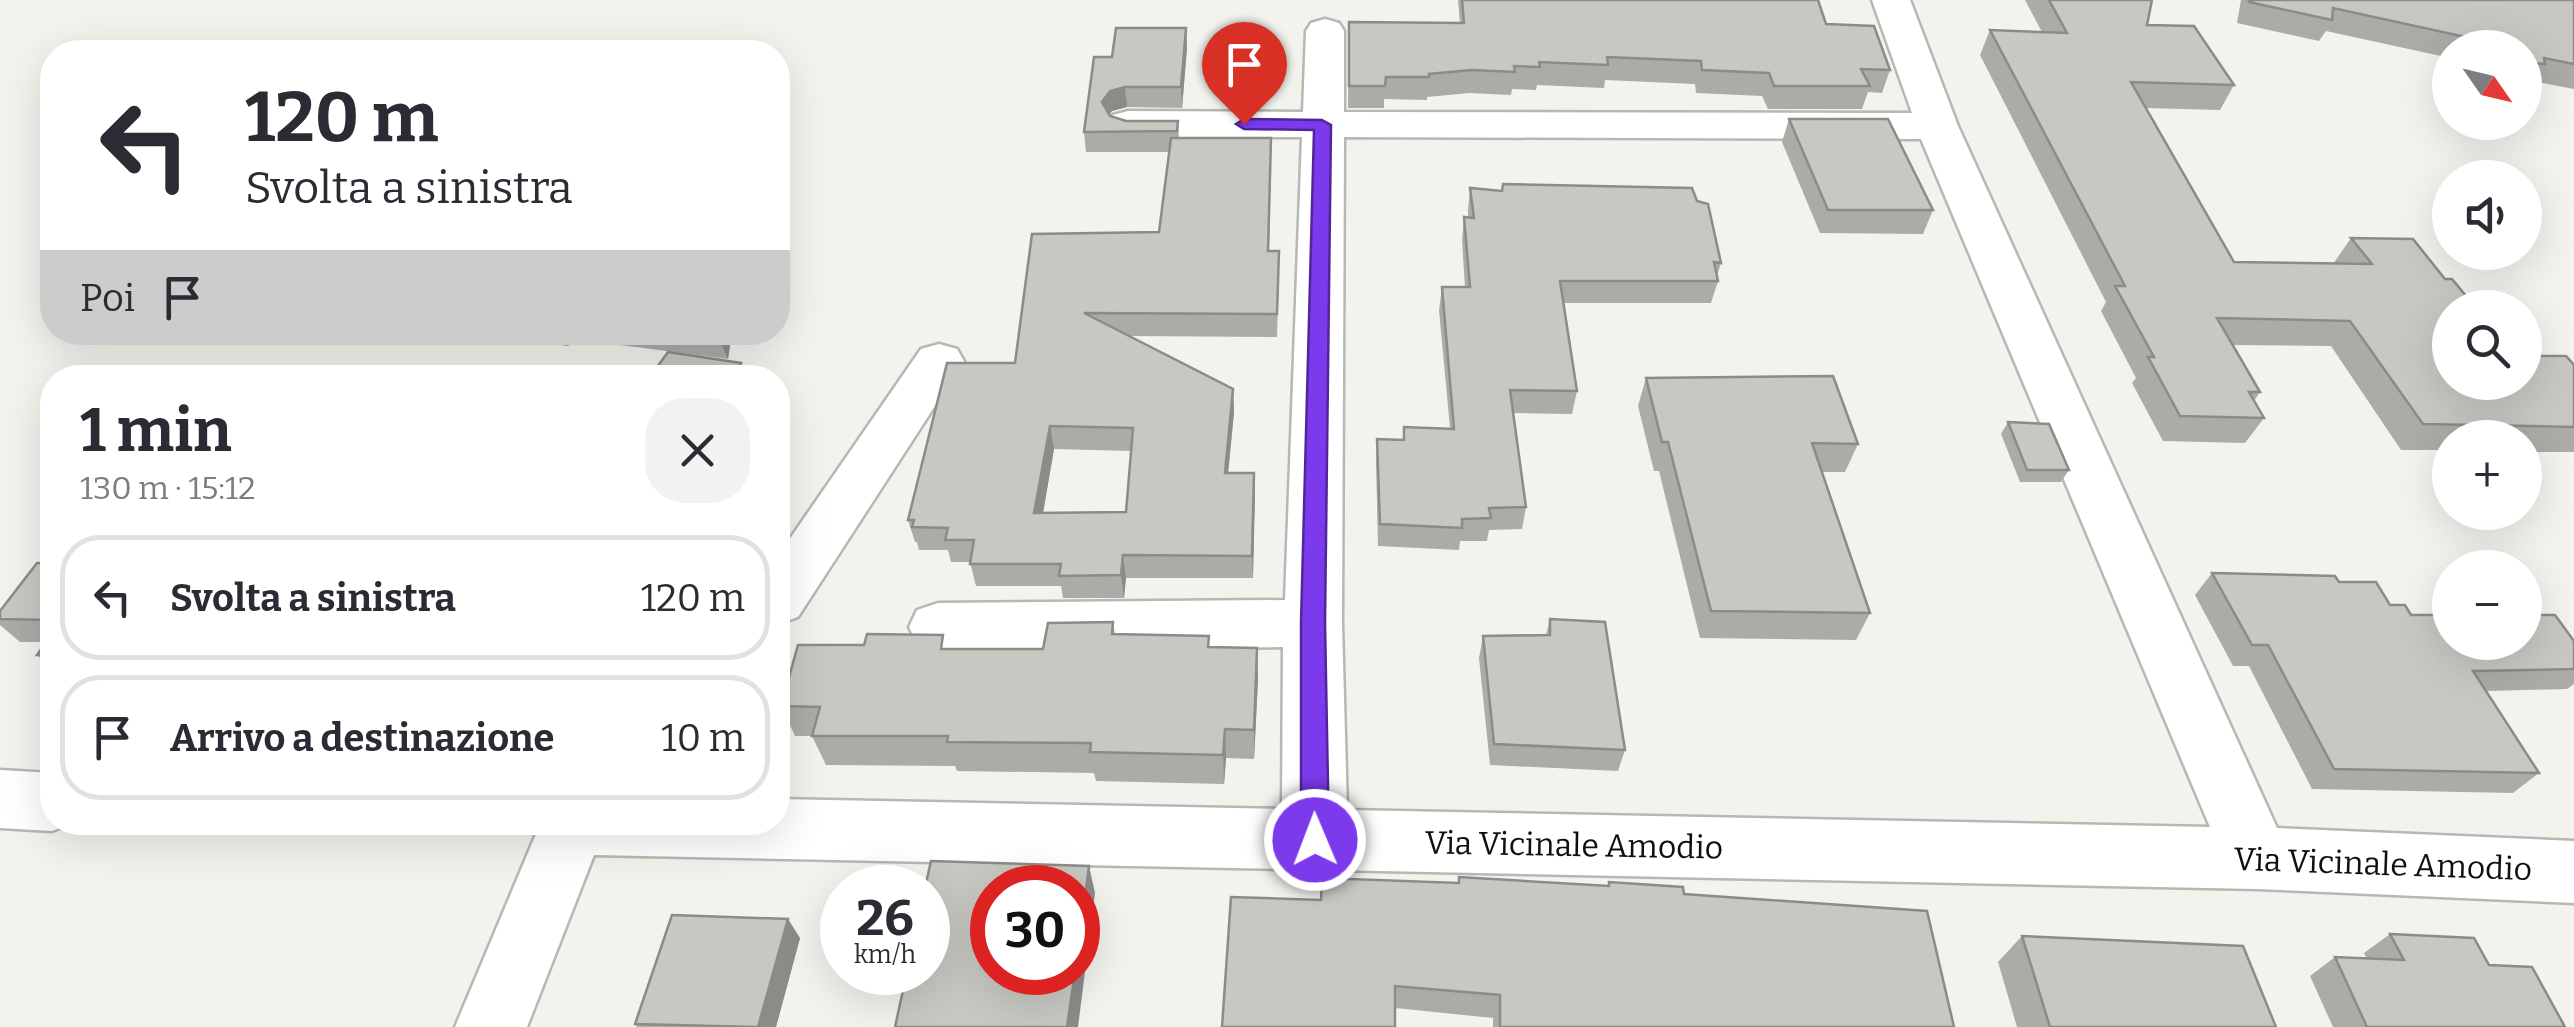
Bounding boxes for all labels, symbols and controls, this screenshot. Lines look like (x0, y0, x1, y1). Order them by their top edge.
pin (1202, 22, 1287, 125)
north arrow (2432, 30, 2542, 140)
map controls (2432, 30, 2542, 660)
icon: arrive (1217, 37, 1272, 92)
text: 120 m (245, 76, 438, 160)
icon: left (80, 80, 210, 210)
button: sound (2432, 160, 2542, 270)
text: Svolta a sinistra (245, 161, 573, 215)
icon: arrive (155, 270, 210, 325)
text: Poi (80, 275, 135, 321)
button: search (2432, 290, 2542, 400)
text: 1 min (80, 395, 232, 467)
button: close (645, 398, 750, 503)
button: + (2432, 420, 2542, 530)
text: 130 m · 15:12 (80, 469, 255, 507)
button: − (2432, 550, 2542, 660)
icon: left (85, 570, 140, 625)
text: Svolta a sinistra (170, 575, 456, 621)
text: 120 m (641, 575, 745, 621)
icon: arrive (85, 710, 140, 765)
text: Arrivo a destinazione (170, 715, 554, 761)
text: 10 m (661, 715, 745, 761)
position arrow (1263, 788, 1367, 892)
street label: Via Vicinale Amodio (1425, 823, 1723, 867)
street label: Via Vicinale Amodio (2233, 840, 2533, 888)
speed limit sign: 30 (970, 865, 1100, 995)
text: 26 (856, 888, 914, 948)
text: km/h (854, 940, 916, 970)

